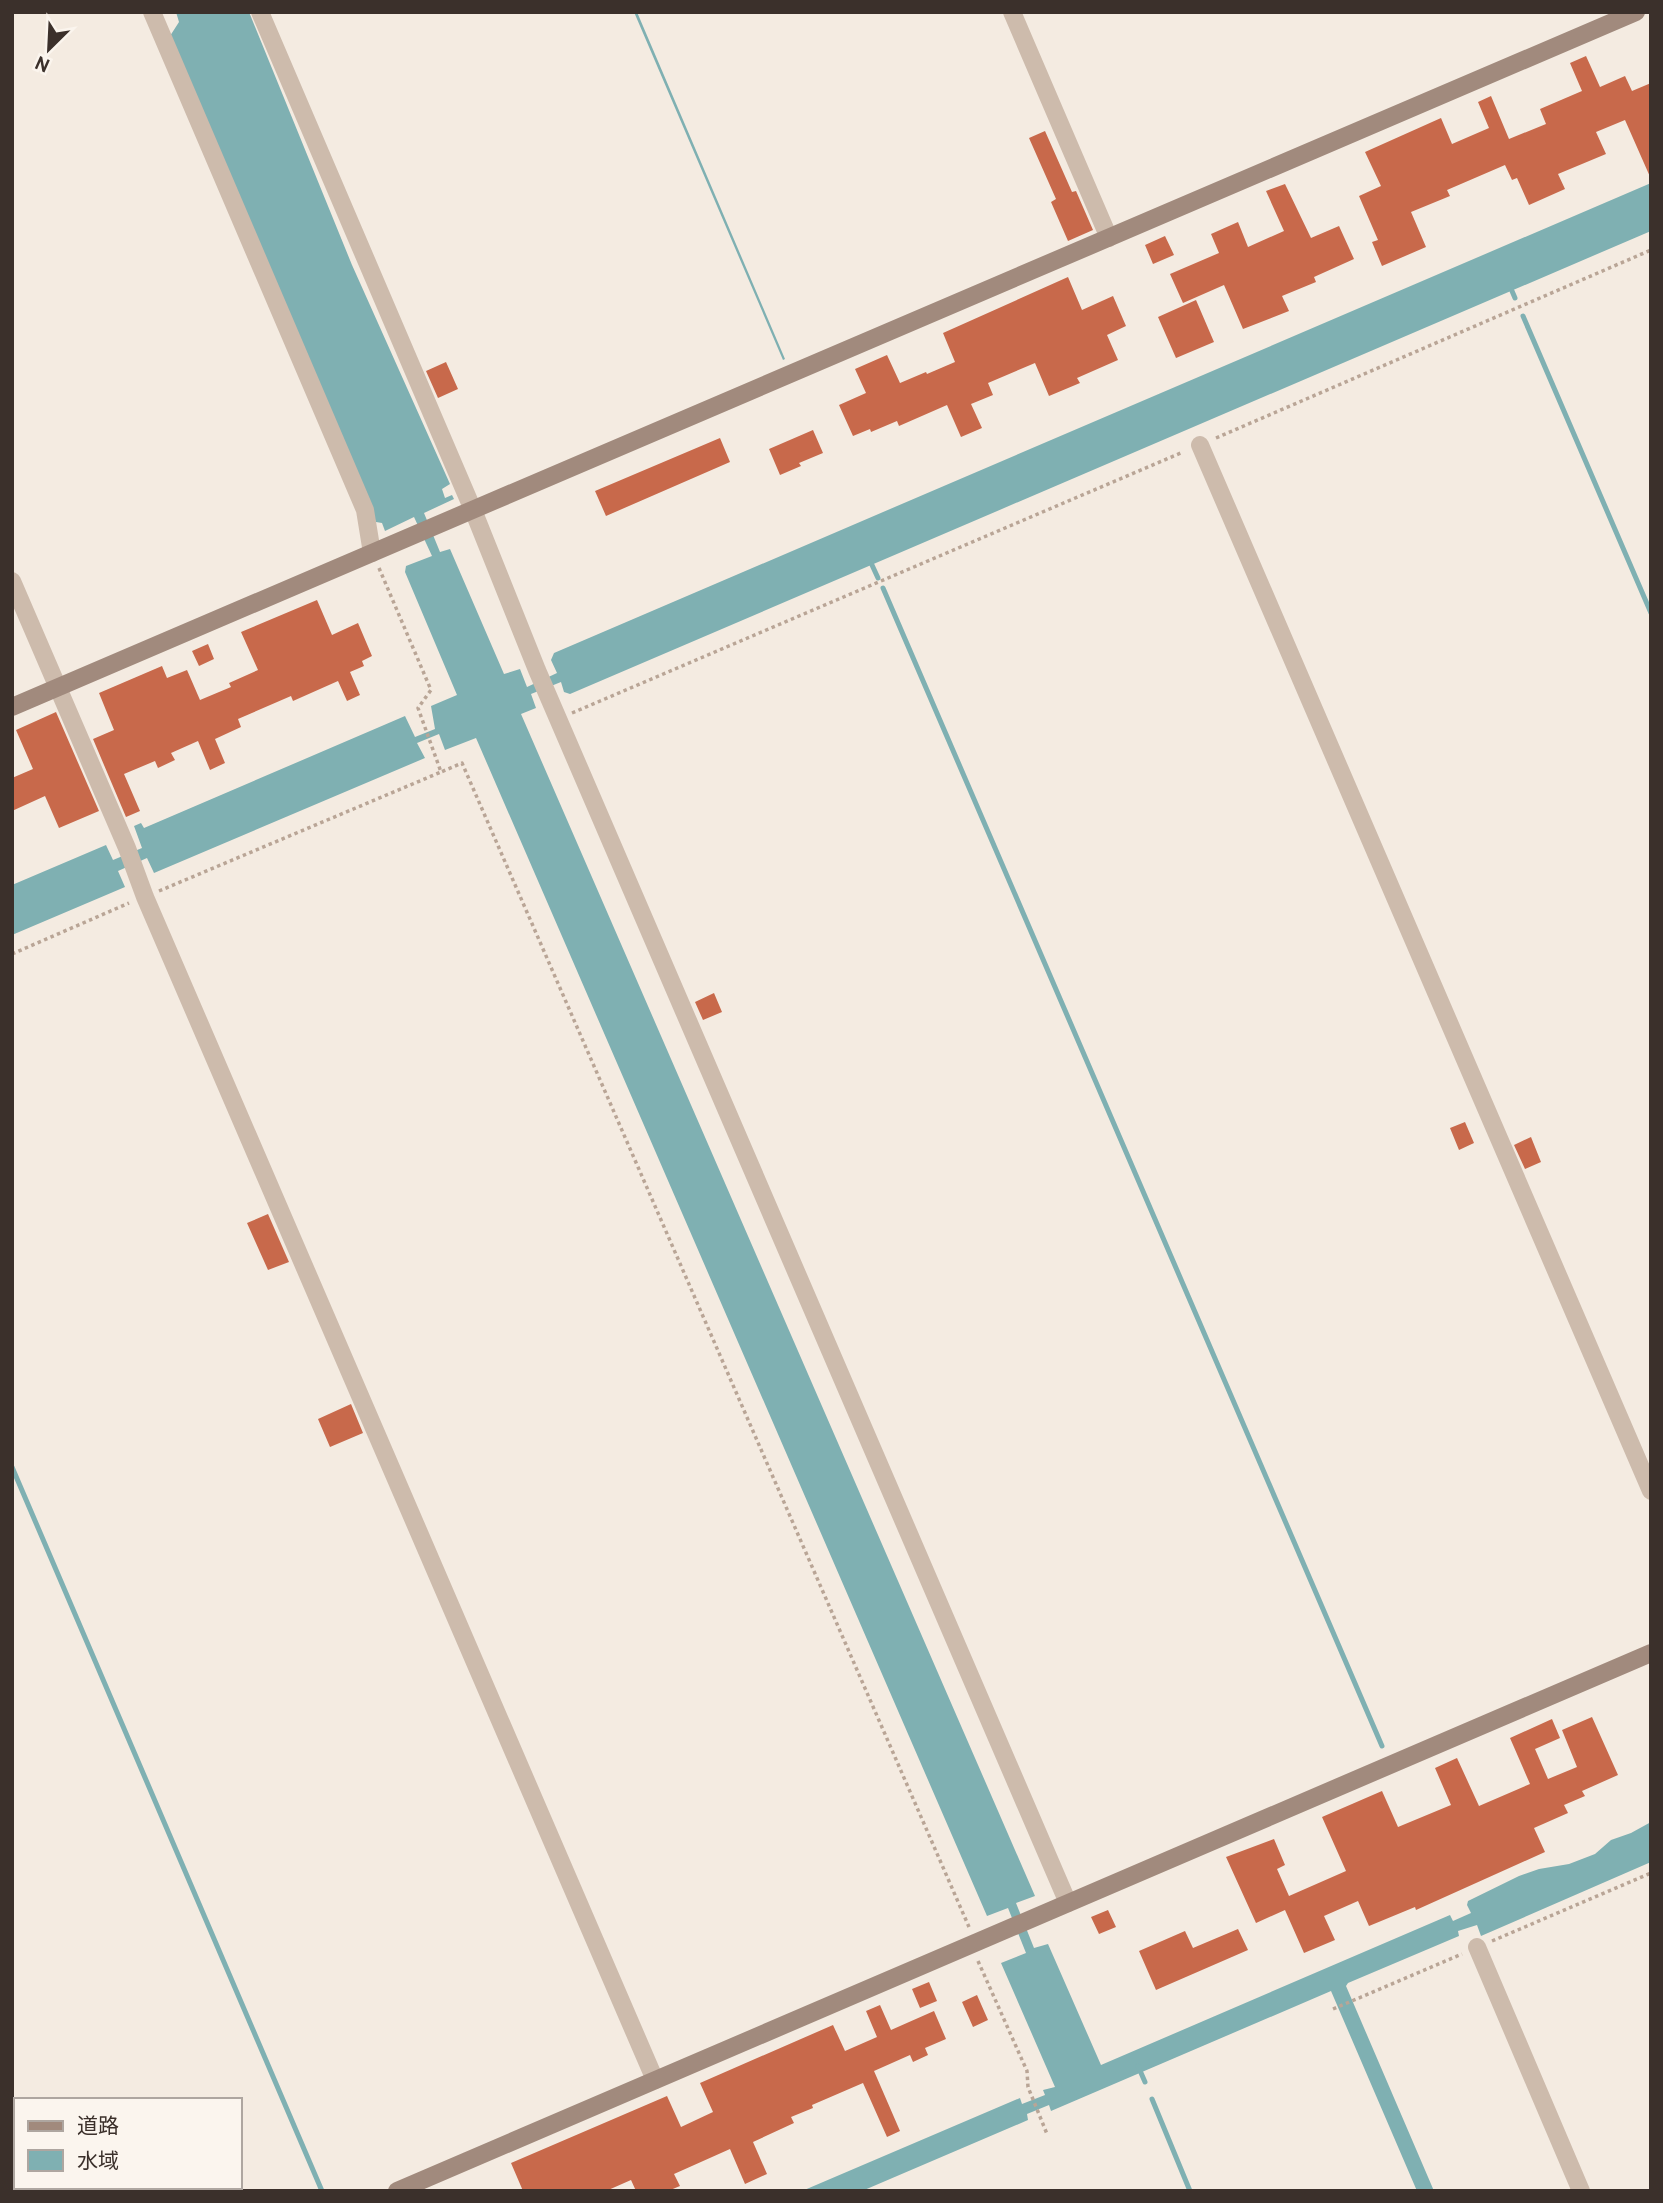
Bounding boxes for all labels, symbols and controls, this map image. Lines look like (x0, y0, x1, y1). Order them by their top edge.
north arrow (14, 14, 84, 84)
text: N (32, 49, 54, 76)
legend (14, 2098, 242, 2189)
text: 道路 (77, 2114, 119, 2141)
text: 水域 (77, 2149, 119, 2176)

